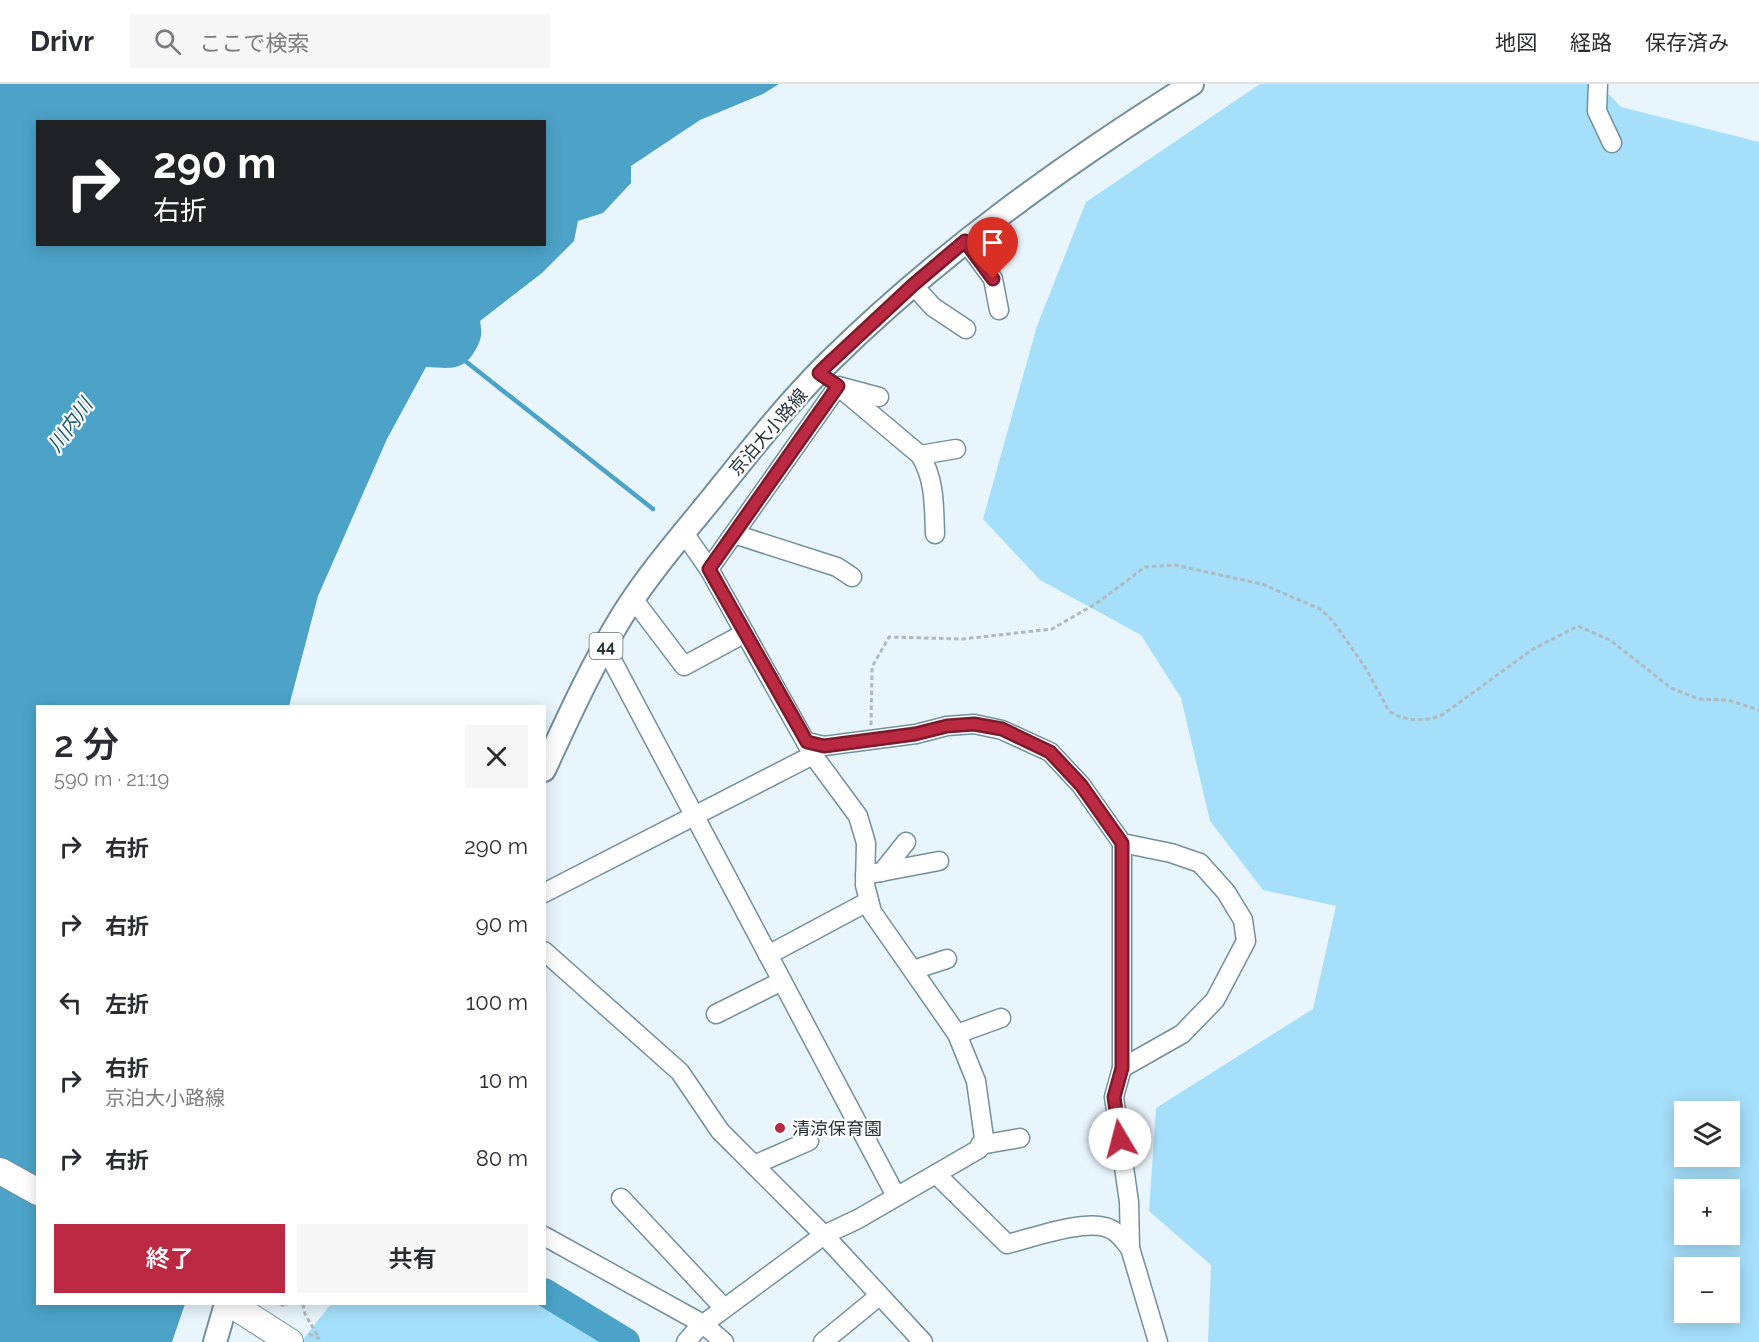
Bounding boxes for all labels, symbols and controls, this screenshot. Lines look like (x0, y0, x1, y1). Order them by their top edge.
search box (130, 14, 550, 68)
text: Drivr (30, 25, 94, 58)
icon: search (151, 25, 184, 58)
text: ここで検索 (199, 30, 309, 56)
text: 地図 (1495, 30, 1537, 55)
text: 経路 (1570, 30, 1612, 55)
text: 保存済み (1645, 30, 1729, 55)
text: 290 m (153, 139, 276, 188)
icon: right (54, 144, 132, 222)
text: 右折 (153, 195, 207, 226)
pin (967, 217, 1018, 279)
icon: arrive (976, 226, 1009, 259)
street label: 京泊大小路線 (725, 384, 811, 480)
water label: 川内川 (43, 392, 99, 456)
road number: 44 (590, 633, 622, 659)
text: 2 分 (54, 723, 119, 765)
button: close (465, 725, 528, 788)
text: 590 m · 21:19 (54, 767, 169, 791)
icon: right (54, 830, 87, 863)
text: 290 m (464, 833, 528, 859)
text: 右折 (105, 835, 149, 861)
icon: right (54, 908, 87, 941)
text: 90 m (476, 911, 528, 937)
text: 右折 (105, 913, 149, 939)
icon: left (54, 986, 87, 1019)
text: 100 m (466, 989, 528, 1015)
text: 左折 (105, 991, 149, 1017)
text: 右折 (105, 1055, 149, 1081)
icon: right (54, 1064, 87, 1097)
text: 10 m (479, 1067, 528, 1093)
text: 京泊大小路線 (105, 1086, 225, 1110)
map controls (1674, 1101, 1740, 1323)
button: layers (1674, 1101, 1740, 1167)
position arrow (1088, 1107, 1152, 1171)
place label: 清涼保育園 (792, 1118, 882, 1139)
marker: 清涼保育園 (773, 1121, 787, 1135)
icon: right (54, 1142, 87, 1175)
text: 80 m (476, 1145, 528, 1171)
text: 右折 (105, 1147, 149, 1173)
button: + (1674, 1179, 1740, 1245)
button: 終了 (54, 1224, 285, 1293)
button: 共有 (297, 1224, 528, 1293)
button: − (1674, 1257, 1740, 1323)

